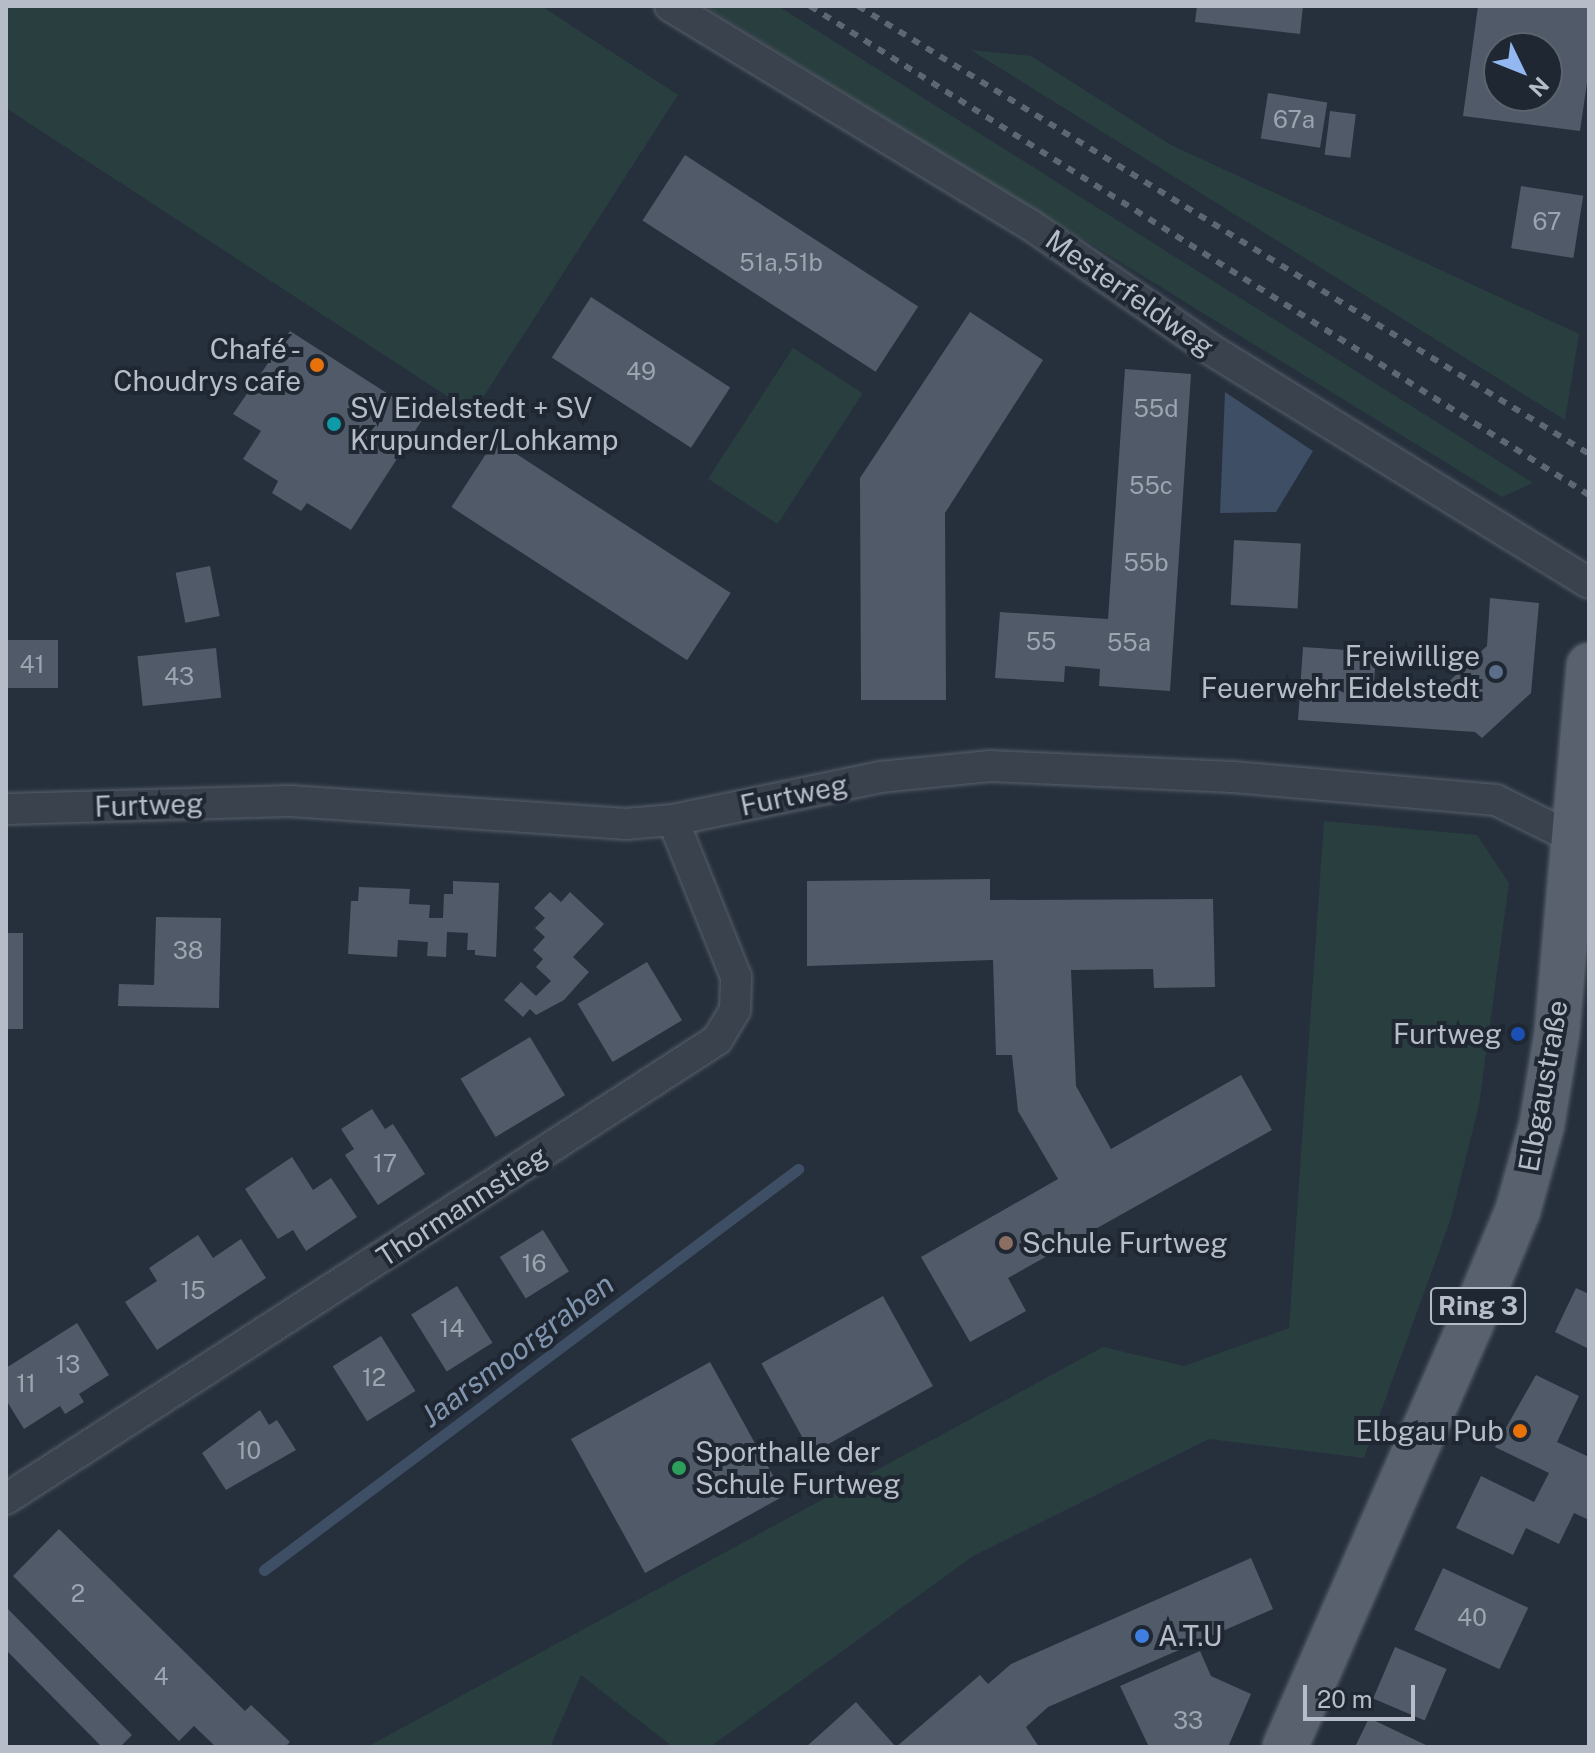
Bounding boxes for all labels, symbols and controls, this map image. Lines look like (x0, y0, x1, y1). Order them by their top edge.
north arrow (1483, 32, 1563, 112)
text: N (1524, 72, 1554, 102)
house number: 67a (1273, 106, 1315, 134)
house number: 67 (1533, 208, 1561, 236)
street label: Mesterfeldweg (1039, 223, 1221, 363)
house number: 51a,51b (739, 249, 823, 277)
place label: Chafé - Choudrys cafe (113, 332, 301, 398)
marker: Chafé - Choudrys cafe (308, 356, 326, 374)
house number: 49 (626, 358, 656, 386)
place label: SV Eidelstedt + SV Krupunder/Lohkamp (350, 391, 618, 457)
house number: 55d (1133, 395, 1179, 423)
marker: SV Eidelstedt + SV Krupunder/Lohkamp (325, 415, 343, 433)
house number: 55c (1129, 472, 1173, 500)
house number: 55b (1123, 549, 1169, 577)
house number: 55 (1026, 628, 1056, 656)
house number: 55a (1107, 629, 1151, 657)
place label: Freiwillige Feuerwehr Eidelstedt (1201, 639, 1480, 705)
house number: 41 (20, 651, 44, 679)
house number: 43 (164, 663, 194, 691)
marker: Freiwillige Feuerwehr Eidelstedt (1487, 663, 1505, 681)
street label: Furtweg (737, 767, 851, 823)
street label: Furtweg (94, 786, 204, 824)
house number: 38 (173, 937, 203, 965)
street label: Elbgaustraße (1511, 998, 1575, 1174)
place label: Furtweg (1393, 1017, 1502, 1051)
marker: Furtweg (1509, 1025, 1527, 1043)
street label: Thormannstieg (371, 1138, 553, 1274)
house number: 17 (373, 1150, 397, 1178)
place label: Schule Furtweg (1022, 1226, 1228, 1260)
marker: Schule Furtweg (997, 1234, 1015, 1252)
house number: 16 (522, 1250, 546, 1278)
water label: Jaarsmoorgraben (413, 1266, 621, 1434)
house number: 15 (180, 1277, 206, 1305)
road number: Ring 3 (1430, 1284, 1526, 1328)
house number: 14 (440, 1315, 464, 1343)
house number: 13 (56, 1351, 80, 1379)
house number: 12 (362, 1364, 386, 1392)
house number: 11 (16, 1370, 36, 1398)
place label: Elbgau Pub (1356, 1414, 1504, 1448)
marker: Elbgau Pub (1511, 1422, 1529, 1440)
place label: Sporthalle der Schule Furtweg (695, 1435, 901, 1501)
house number: 10 (237, 1437, 261, 1465)
marker: Sporthalle der Schule Furtweg (670, 1459, 688, 1477)
house number: 2 (71, 1580, 85, 1608)
house number: 40 (1457, 1604, 1487, 1632)
place label: A.T.U (1158, 1619, 1222, 1653)
marker: A.T.U (1133, 1627, 1151, 1645)
house number: 4 (153, 1663, 169, 1691)
scale bar (1307, 1669, 1419, 1719)
text: 20 m (1317, 1685, 1373, 1713)
house number: 33 (1173, 1707, 1203, 1735)

